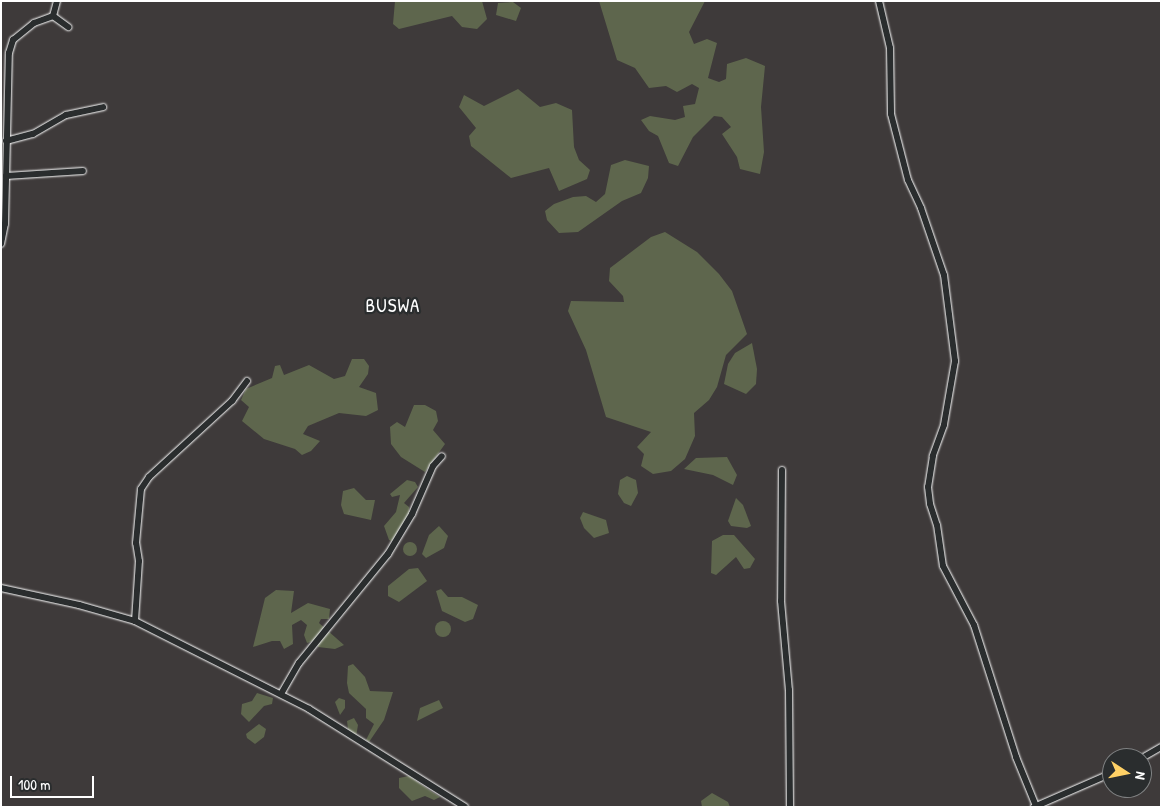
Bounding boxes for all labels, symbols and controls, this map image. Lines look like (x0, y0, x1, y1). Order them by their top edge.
district label: BUSWA (365, 295, 421, 317)
north arrow (1102, 748, 1152, 798)
scale bar (12, 766, 96, 798)
text: N (1131, 770, 1151, 781)
text: 100 m (18, 774, 51, 795)

